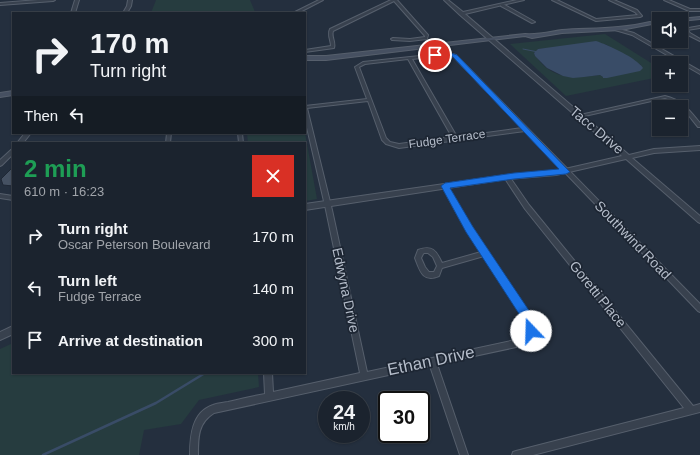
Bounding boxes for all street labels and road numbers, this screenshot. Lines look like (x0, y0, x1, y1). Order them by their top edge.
street label: Tacc Drive (567, 103, 627, 157)
street label: Fudge Terrace (408, 127, 486, 151)
street label: Southwind Road (592, 197, 674, 283)
street label: Edwyna Drive (329, 246, 363, 334)
street label: Goretti Place (566, 258, 630, 331)
street label: Ethan Drive (386, 342, 476, 380)

